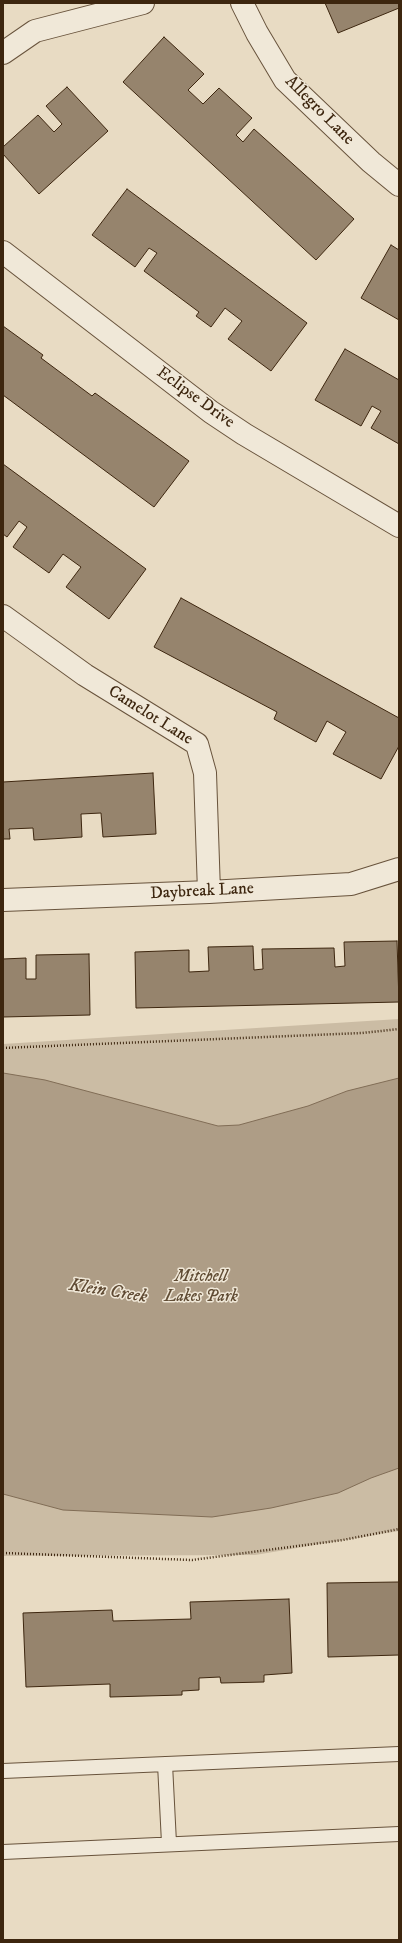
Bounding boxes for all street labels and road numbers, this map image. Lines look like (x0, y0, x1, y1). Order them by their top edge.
street label: Allegro Lane (280, 72, 358, 150)
street label: Eclipse Drive (152, 363, 238, 433)
street label: Camelot Lane (104, 682, 196, 750)
street label: Daybreak Lane (150, 879, 254, 905)

